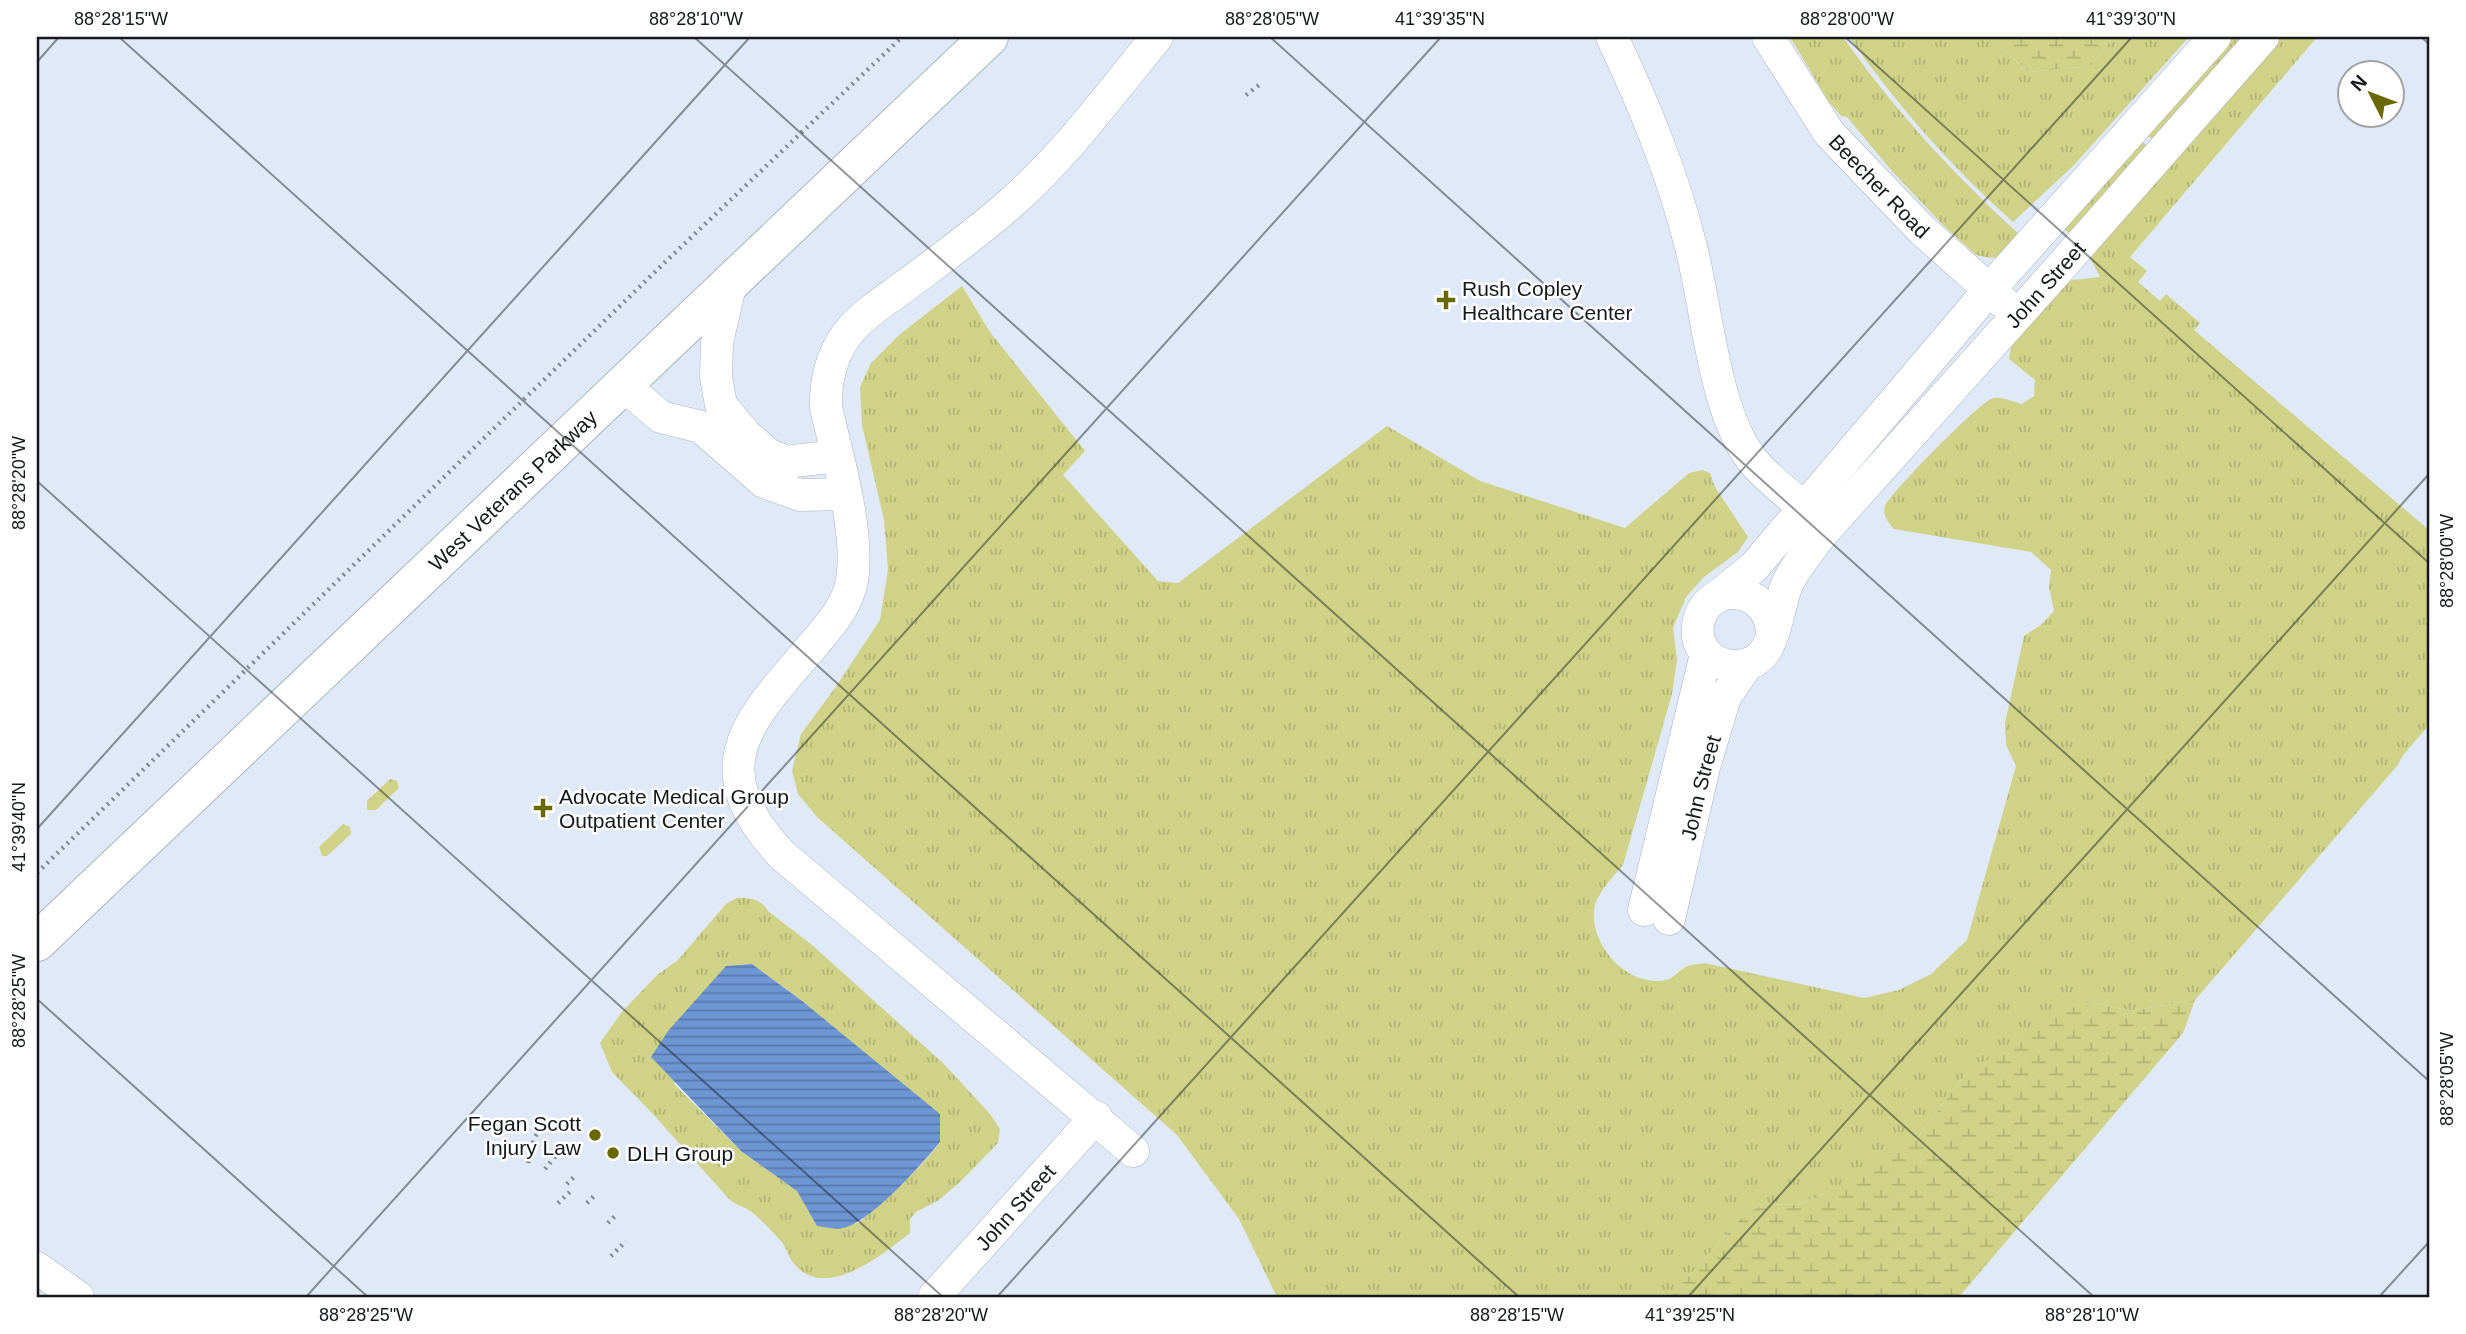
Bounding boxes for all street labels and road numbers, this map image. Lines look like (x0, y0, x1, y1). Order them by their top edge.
street label: Beecher Road (1825, 129, 1934, 243)
street label: John Street (2001, 236, 2089, 332)
street label: West Veterans Parkway (424, 405, 601, 575)
street label: John Street (1676, 732, 1724, 842)
street label: John Street (970, 1159, 1060, 1255)

